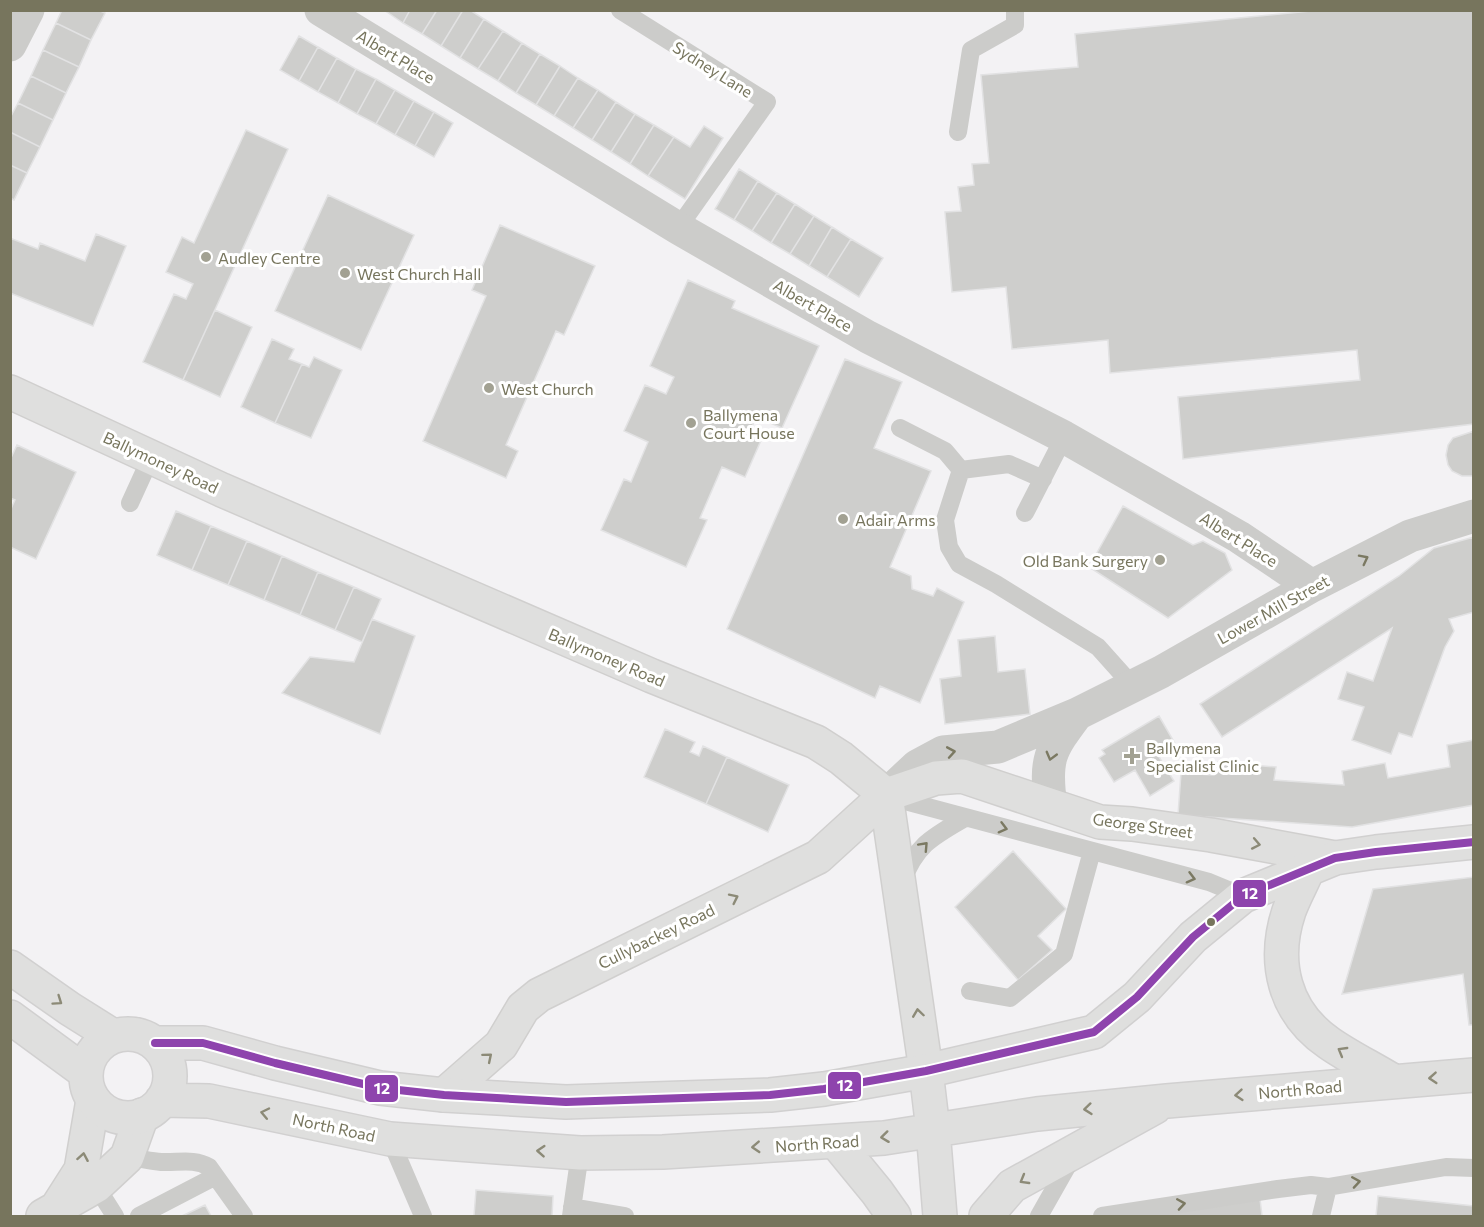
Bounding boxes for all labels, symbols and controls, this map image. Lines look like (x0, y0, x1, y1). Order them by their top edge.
street label: Albert Place (353, 25, 439, 87)
street label: Sydney Lane (670, 37, 756, 101)
place label: Audley Centre (218, 248, 320, 267)
marker: Audley Centre (199, 250, 213, 264)
place label: West Church Hall (357, 264, 481, 283)
marker: West Church Hall (338, 266, 352, 280)
street label: Albert Place (770, 275, 856, 335)
place label: West Church (501, 379, 594, 398)
marker: West Church (482, 381, 496, 395)
place label: Ballymena Court House (703, 405, 795, 442)
marker: Ballymena Court House (684, 416, 698, 430)
street label: Ballymoney Road (100, 427, 222, 497)
street label: Albert Place (1197, 508, 1281, 570)
place label: Adair Arms (855, 510, 936, 529)
marker: Adair Arms (836, 512, 850, 526)
place label: Old Bank Surgery (1023, 551, 1148, 570)
marker: Old Bank Surgery (1153, 553, 1167, 567)
one-way arrow (1357, 555, 1368, 567)
street label: Lower Mill Street (1214, 570, 1333, 648)
street label: Ballymoney Road (546, 624, 668, 690)
place label: Ballymena Specialist Clinic (1146, 738, 1259, 775)
one-way arrow (946, 747, 955, 759)
marker: Ballymena Specialist Clinic (1123, 747, 1141, 765)
one-way arrow (1046, 750, 1058, 761)
street label: George Street (1091, 809, 1195, 842)
one-way arrow (997, 821, 1008, 833)
one-way arrow (1251, 837, 1261, 850)
one-way arrow (917, 843, 928, 853)
one-way arrow (1185, 871, 1196, 883)
line badge: 12 (1232, 879, 1267, 908)
text: 12 (1242, 883, 1258, 902)
one-way arrow (728, 894, 739, 905)
street label: Cullybackey Road (595, 900, 717, 972)
unlabelled marker (1205, 916, 1217, 928)
one-way arrow (52, 994, 63, 1005)
one-way arrow (912, 1009, 924, 1018)
one-way arrow (1338, 1047, 1349, 1058)
one-way arrow (481, 1053, 492, 1064)
line badge: 12 (827, 1071, 862, 1100)
one-way arrow (1429, 1071, 1438, 1084)
line badge: 12 (364, 1074, 399, 1103)
text: 12 (837, 1075, 853, 1094)
street label: North Road (1257, 1076, 1343, 1102)
text: 12 (374, 1078, 390, 1097)
one-way arrow (1235, 1088, 1244, 1101)
one-way arrow (1083, 1102, 1092, 1115)
one-way arrow (260, 1107, 270, 1120)
street label: North Road (291, 1109, 377, 1145)
street label: North Road (774, 1131, 860, 1155)
one-way arrow (880, 1131, 889, 1143)
one-way arrow (752, 1140, 761, 1153)
one-way arrow (536, 1144, 545, 1157)
one-way arrow (76, 1152, 89, 1162)
one-way arrow (1020, 1172, 1030, 1184)
one-way arrow (1351, 1177, 1360, 1189)
one-way arrow (1176, 1198, 1185, 1210)

